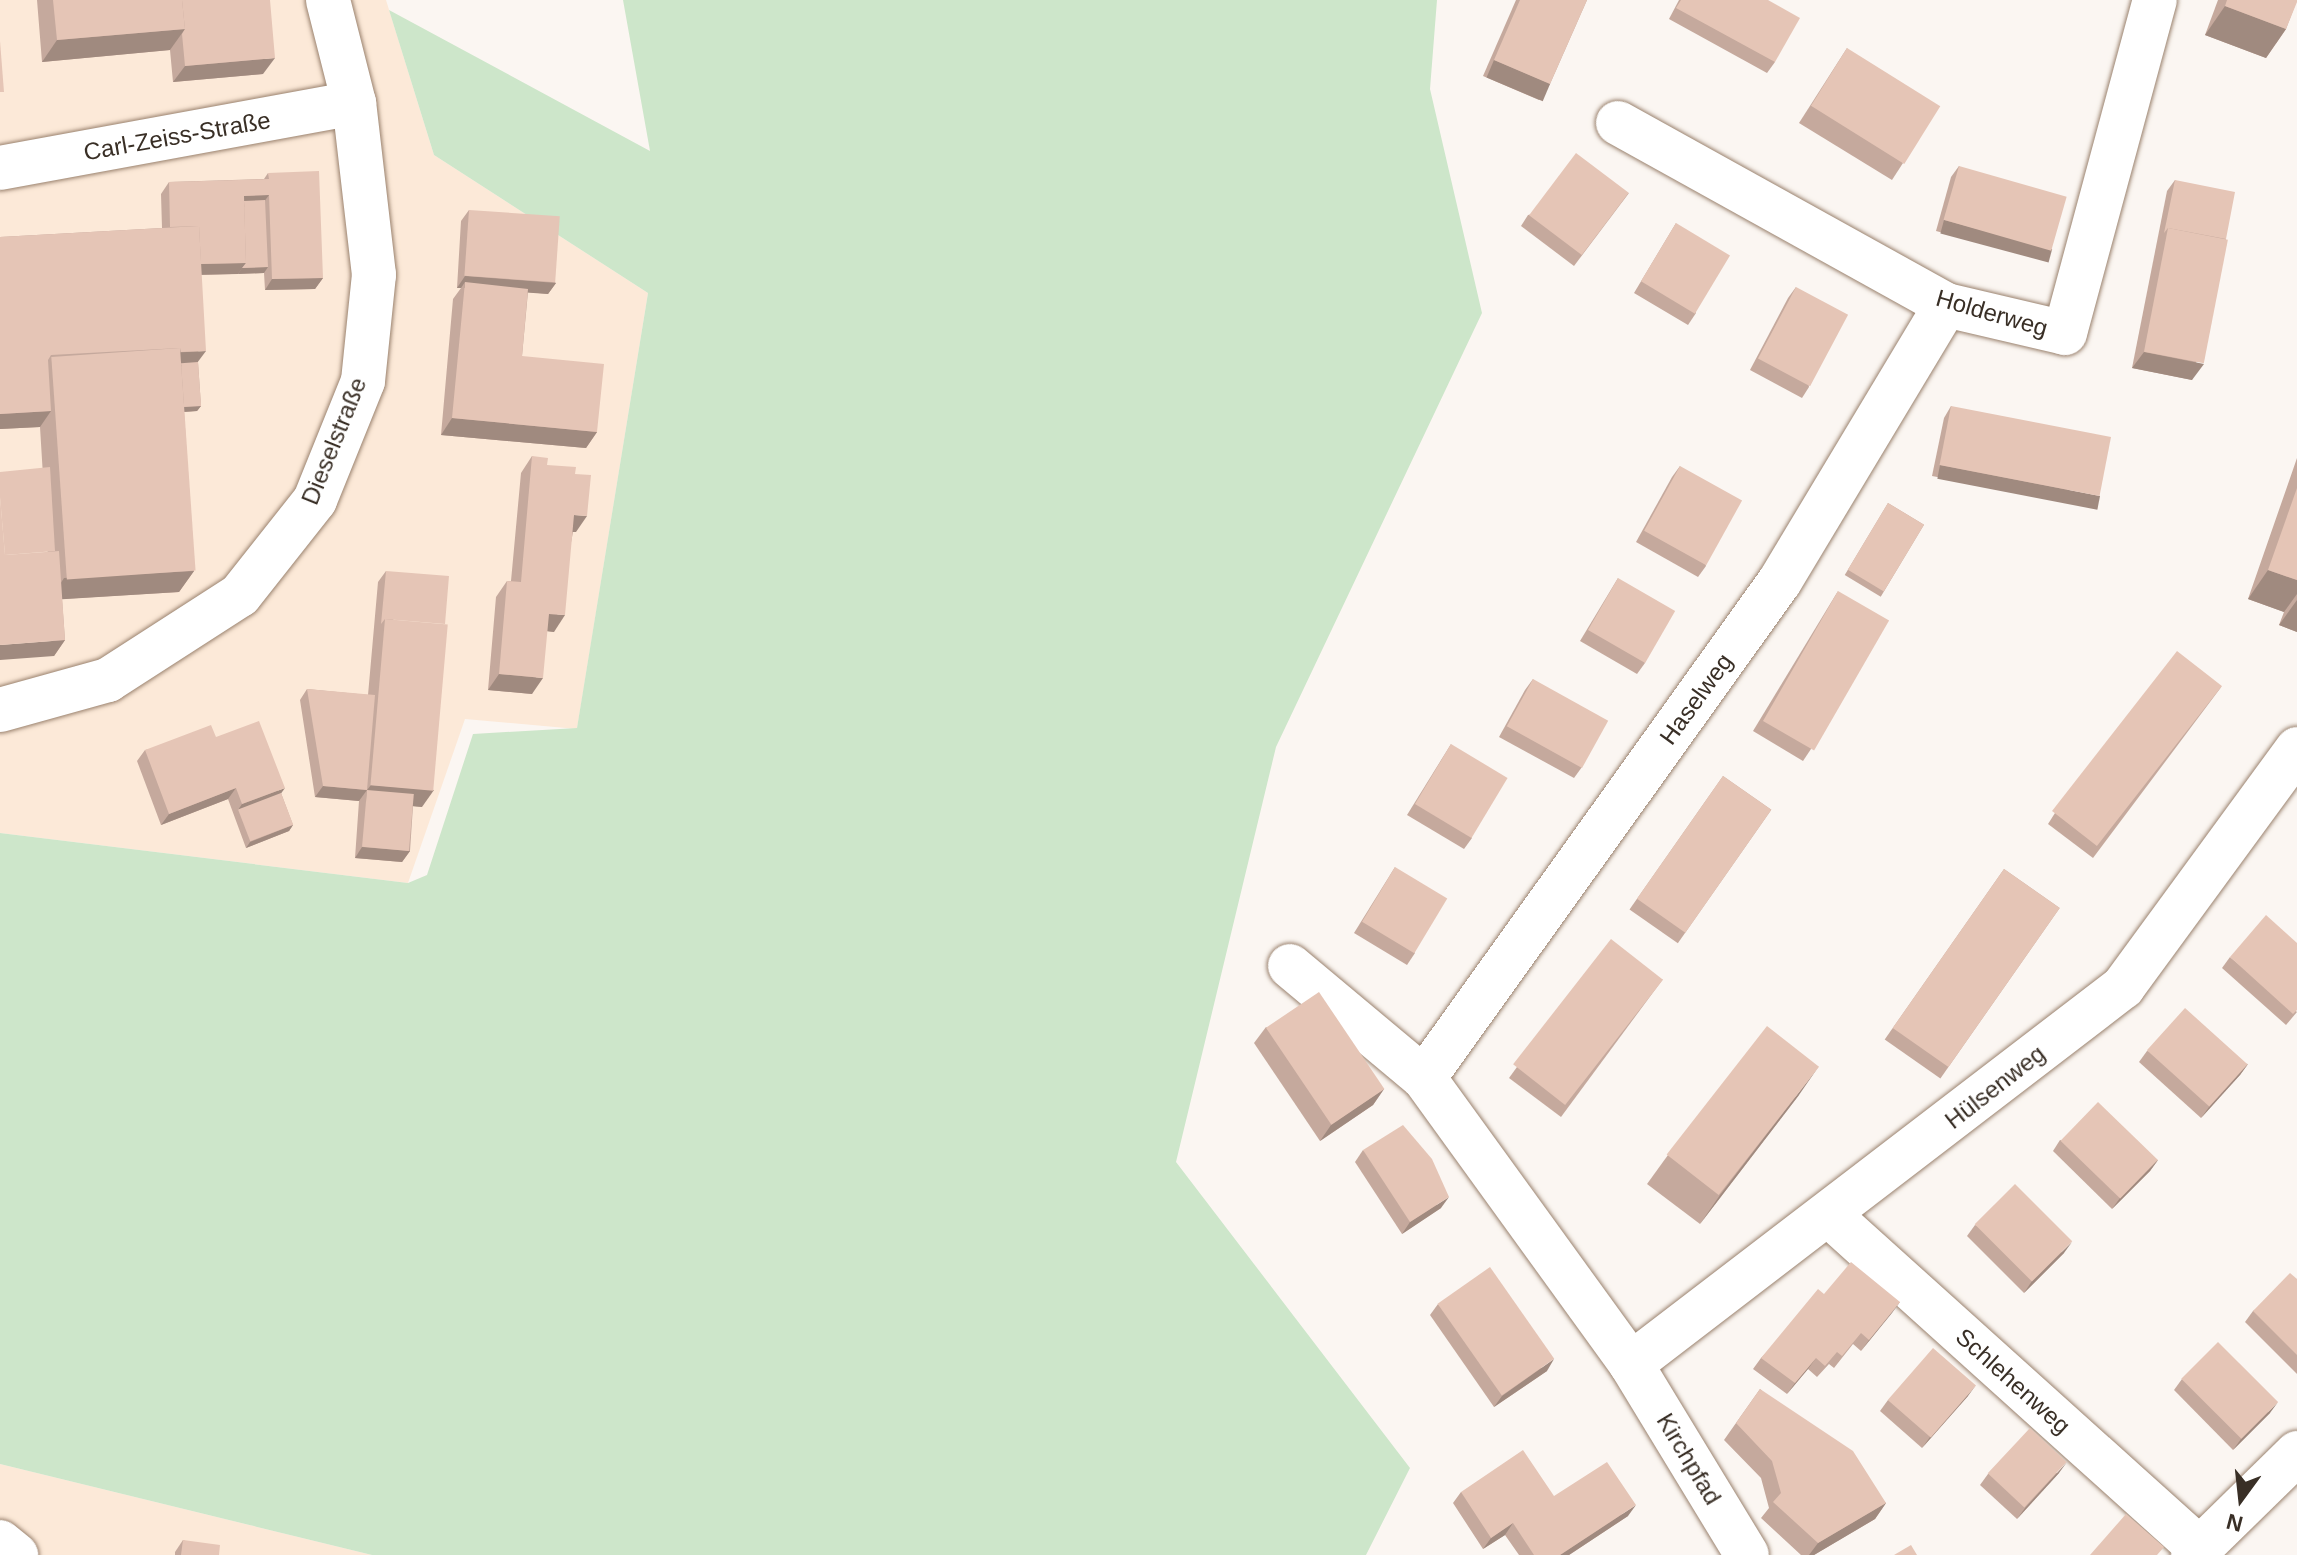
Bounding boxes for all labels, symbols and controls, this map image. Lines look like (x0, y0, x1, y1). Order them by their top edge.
street label: Carl-Zeiss-Straße (81, 105, 273, 167)
street label: Holderweg (1933, 283, 2051, 343)
street label: Dieselstraße (295, 373, 373, 509)
street label: Haselweg (1653, 648, 1739, 750)
street label: Hülsenweg (1939, 1039, 2051, 1135)
street label: Schlehenweg (1950, 1322, 2076, 1440)
street label: Kirchpfad (1651, 1408, 1727, 1510)
north arrow (2201, 1459, 2281, 1539)
text: N (2224, 1509, 2246, 1537)

